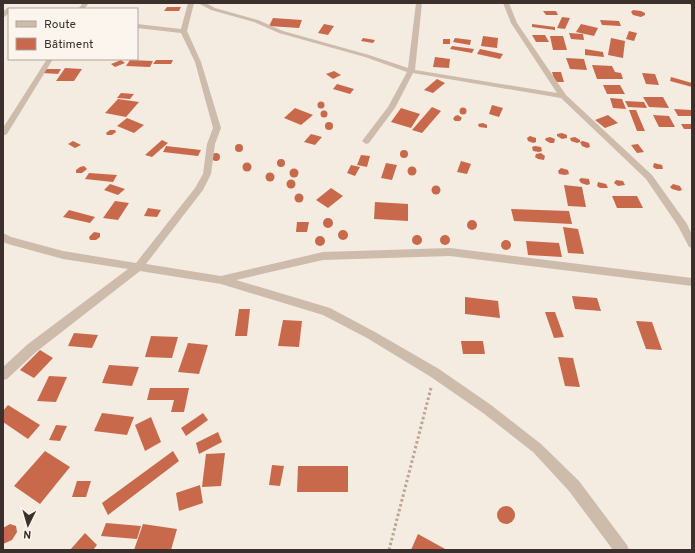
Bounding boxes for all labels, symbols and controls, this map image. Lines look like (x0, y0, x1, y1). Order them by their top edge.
legend (8, 8, 138, 60)
text: Route (44, 17, 76, 33)
text: Bâtiment (44, 37, 94, 53)
north arrow (8, 505, 48, 545)
text: N (23, 527, 32, 541)

